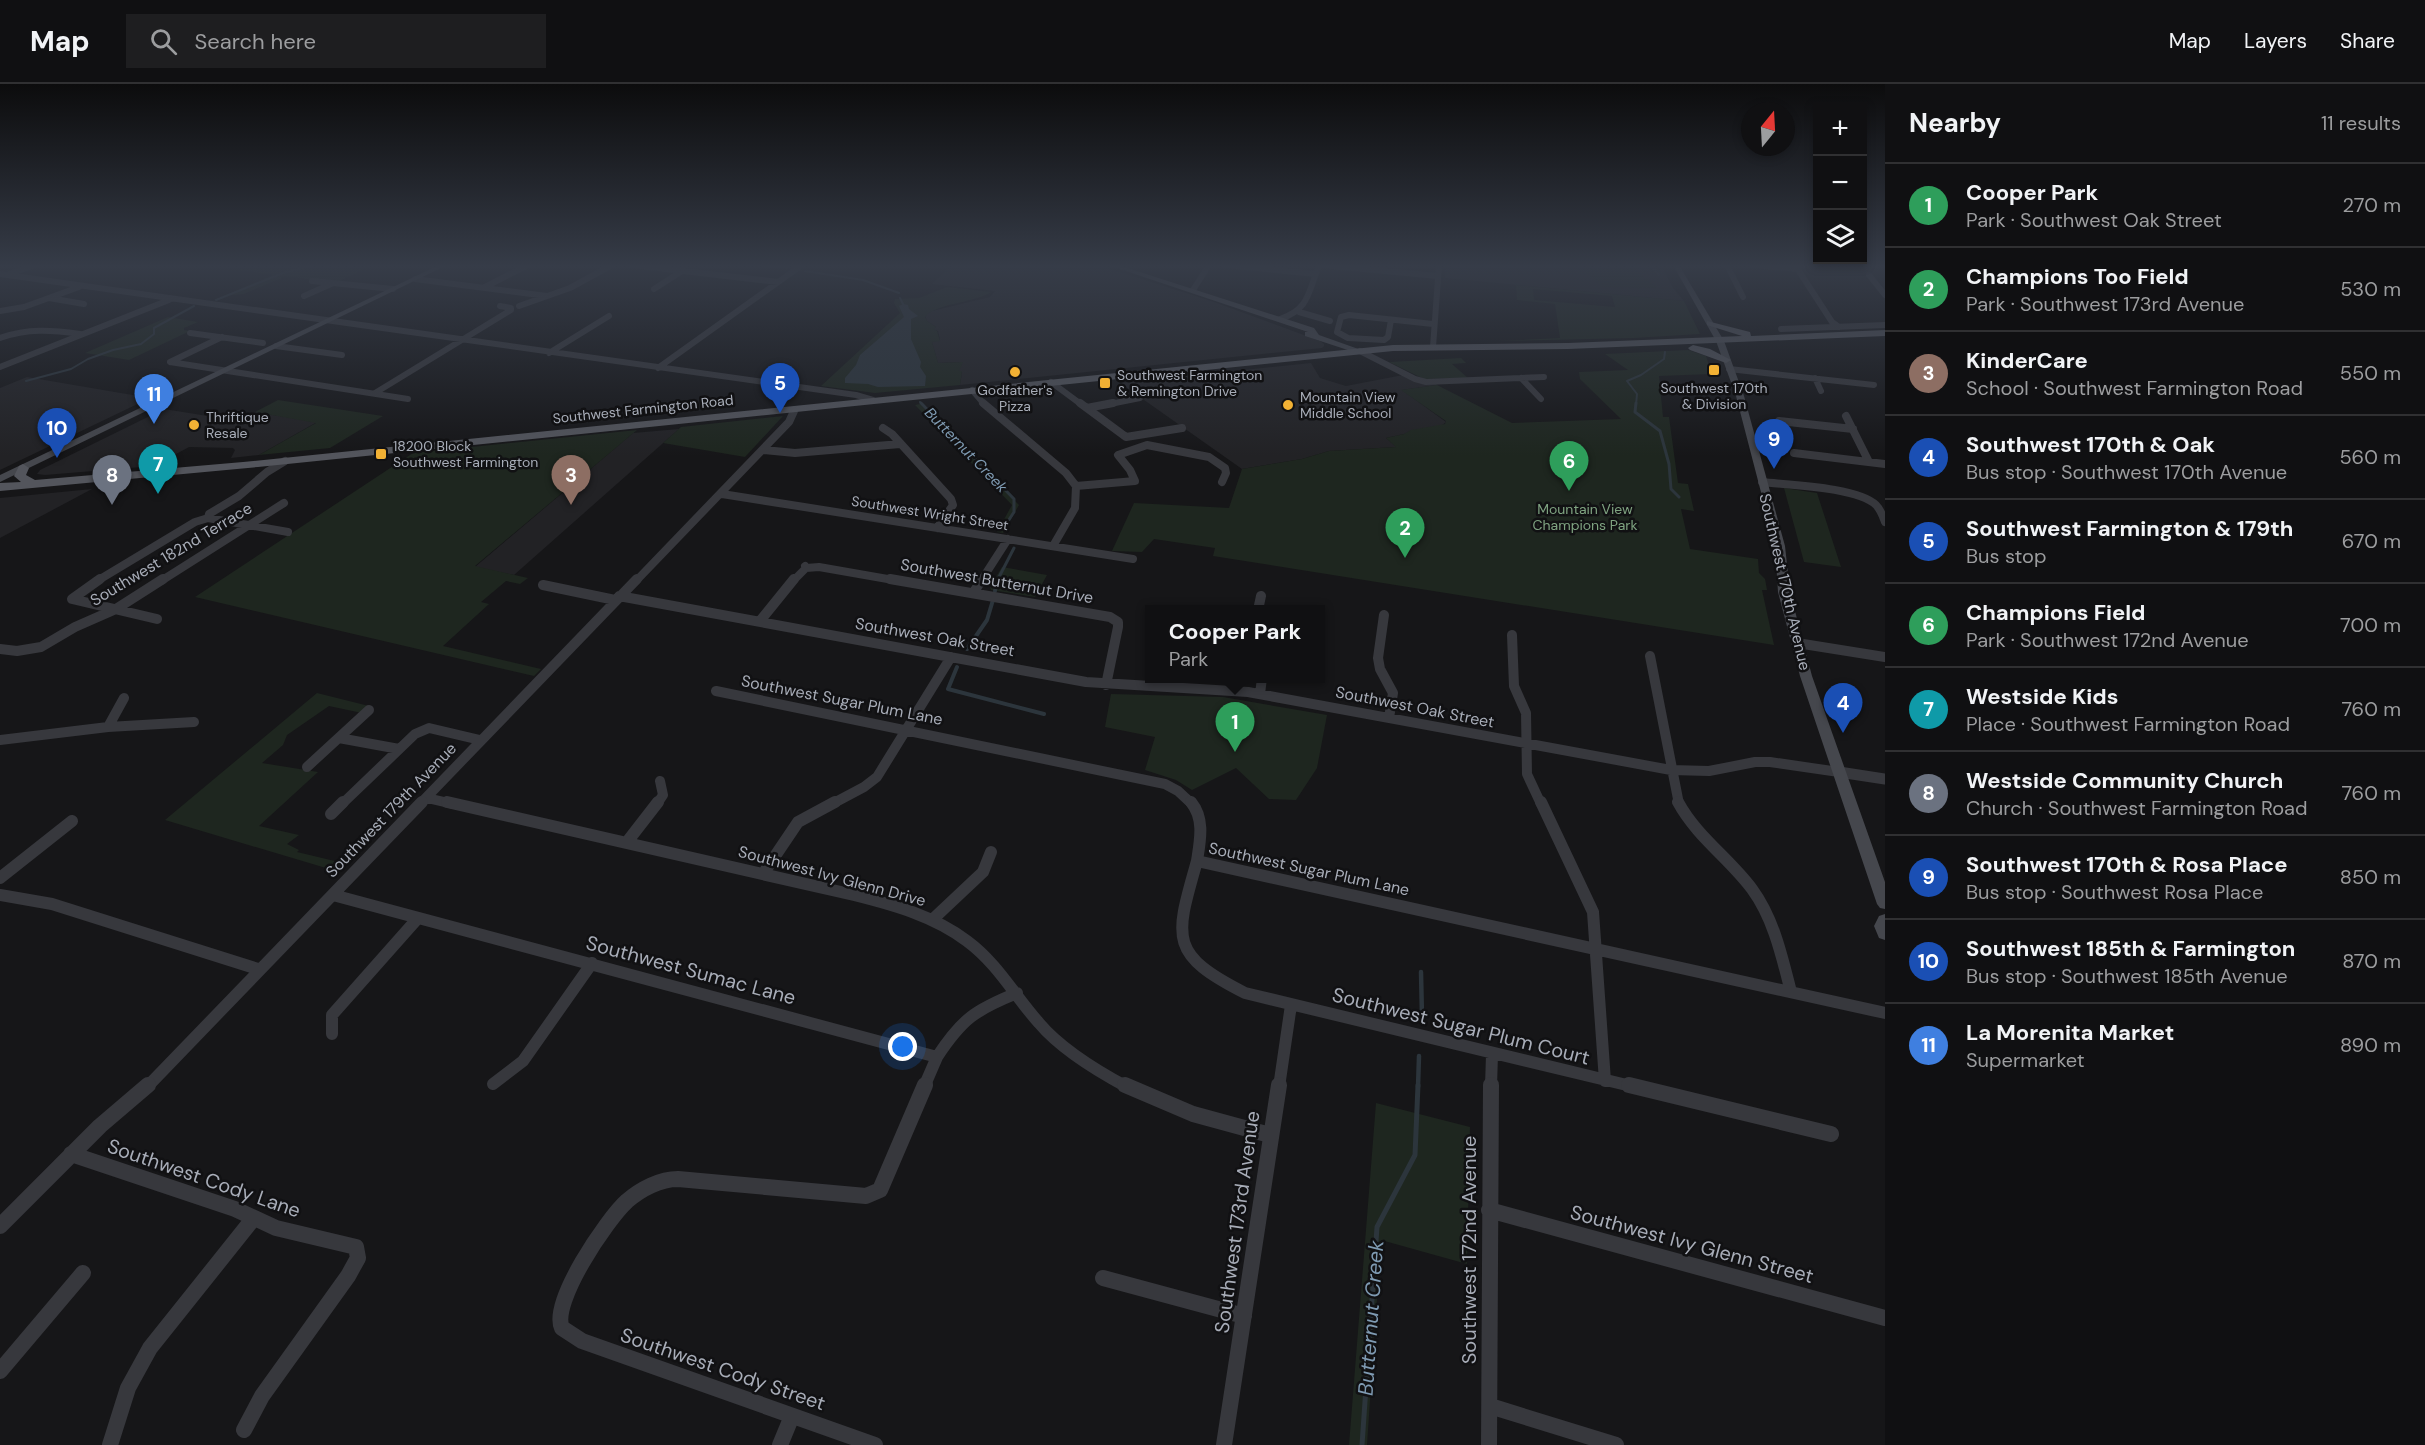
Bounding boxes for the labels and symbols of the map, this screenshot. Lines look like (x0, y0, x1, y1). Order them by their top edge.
north arrow (1741, 102, 1795, 156)
marker: Southwest 170th & Division (1707, 363, 1721, 377)
pin: 5 (760, 364, 800, 413)
marker: Godfather's Pizza (1008, 365, 1022, 379)
place label: Southwest Farmington & Remington Drive (1117, 366, 1262, 400)
pin: 11 (134, 374, 174, 424)
marker: Southwest Farmington & Remington Drive (1098, 376, 1112, 390)
place label: Southwest 170th & Division (1660, 379, 1768, 413)
place label: Godfather's Pizza (977, 381, 1053, 415)
place label: Mountain View Middle School (1300, 388, 1396, 422)
street label: Southwest Farmington Road (552, 391, 734, 427)
marker: Mountain View Middle School (1281, 398, 1295, 412)
water label: Butternut Creek (920, 403, 1012, 497)
pin: 10 (38, 408, 76, 458)
place label: Thriftique Resale (206, 408, 269, 442)
marker: Thriftique Resale (187, 418, 201, 432)
pin: 9 (1754, 420, 1794, 469)
place label: 18200 Block Southwest Farmington (393, 437, 538, 471)
pin: 6 (1550, 442, 1588, 491)
pin: 7 (138, 444, 178, 494)
marker: 18200 Block Southwest Farmington (374, 447, 388, 461)
pin: 8 (92, 456, 132, 505)
pin: 3 (552, 456, 590, 505)
street label: Southwest 170th Avenue (1754, 491, 1816, 673)
street label: Southwest Wright Street (850, 492, 1010, 534)
street label: Southwest 182nd Terrace (86, 497, 256, 611)
park label: Mountain View Champions Park (1532, 500, 1638, 534)
pin: 2 (1386, 508, 1424, 558)
street label: Southwest Butternut Drive (899, 554, 1095, 608)
street label: Southwest Oak Street (854, 613, 1016, 661)
street label: Southwest Sugar Plum Lane (739, 670, 945, 730)
street label: Southwest Oak Street (1334, 681, 1496, 733)
pin: 4 (1824, 684, 1862, 733)
pin: 1 (1216, 702, 1254, 752)
street label: Southwest 179th Avenue (321, 738, 461, 882)
street label: Southwest Sugar Plum Lane (1207, 837, 1411, 901)
street label: Southwest Ivy Glenn Drive (736, 841, 928, 911)
street label: Southwest Sumac Lane (583, 929, 799, 1011)
street label: Southwest Sugar Plum Court (1329, 981, 1593, 1071)
your location (888, 1032, 917, 1061)
street label: Southwest 173rd Avenue (1209, 1109, 1265, 1335)
street label: Southwest Cody Lane (104, 1133, 304, 1223)
street label: Southwest 172nd Avenue (1456, 1136, 1482, 1364)
street label: Southwest Ivy Glenn Street (1567, 1199, 1817, 1289)
water label: Butternut Creek (1352, 1239, 1390, 1397)
street label: Southwest Cody Street (617, 1322, 829, 1416)

